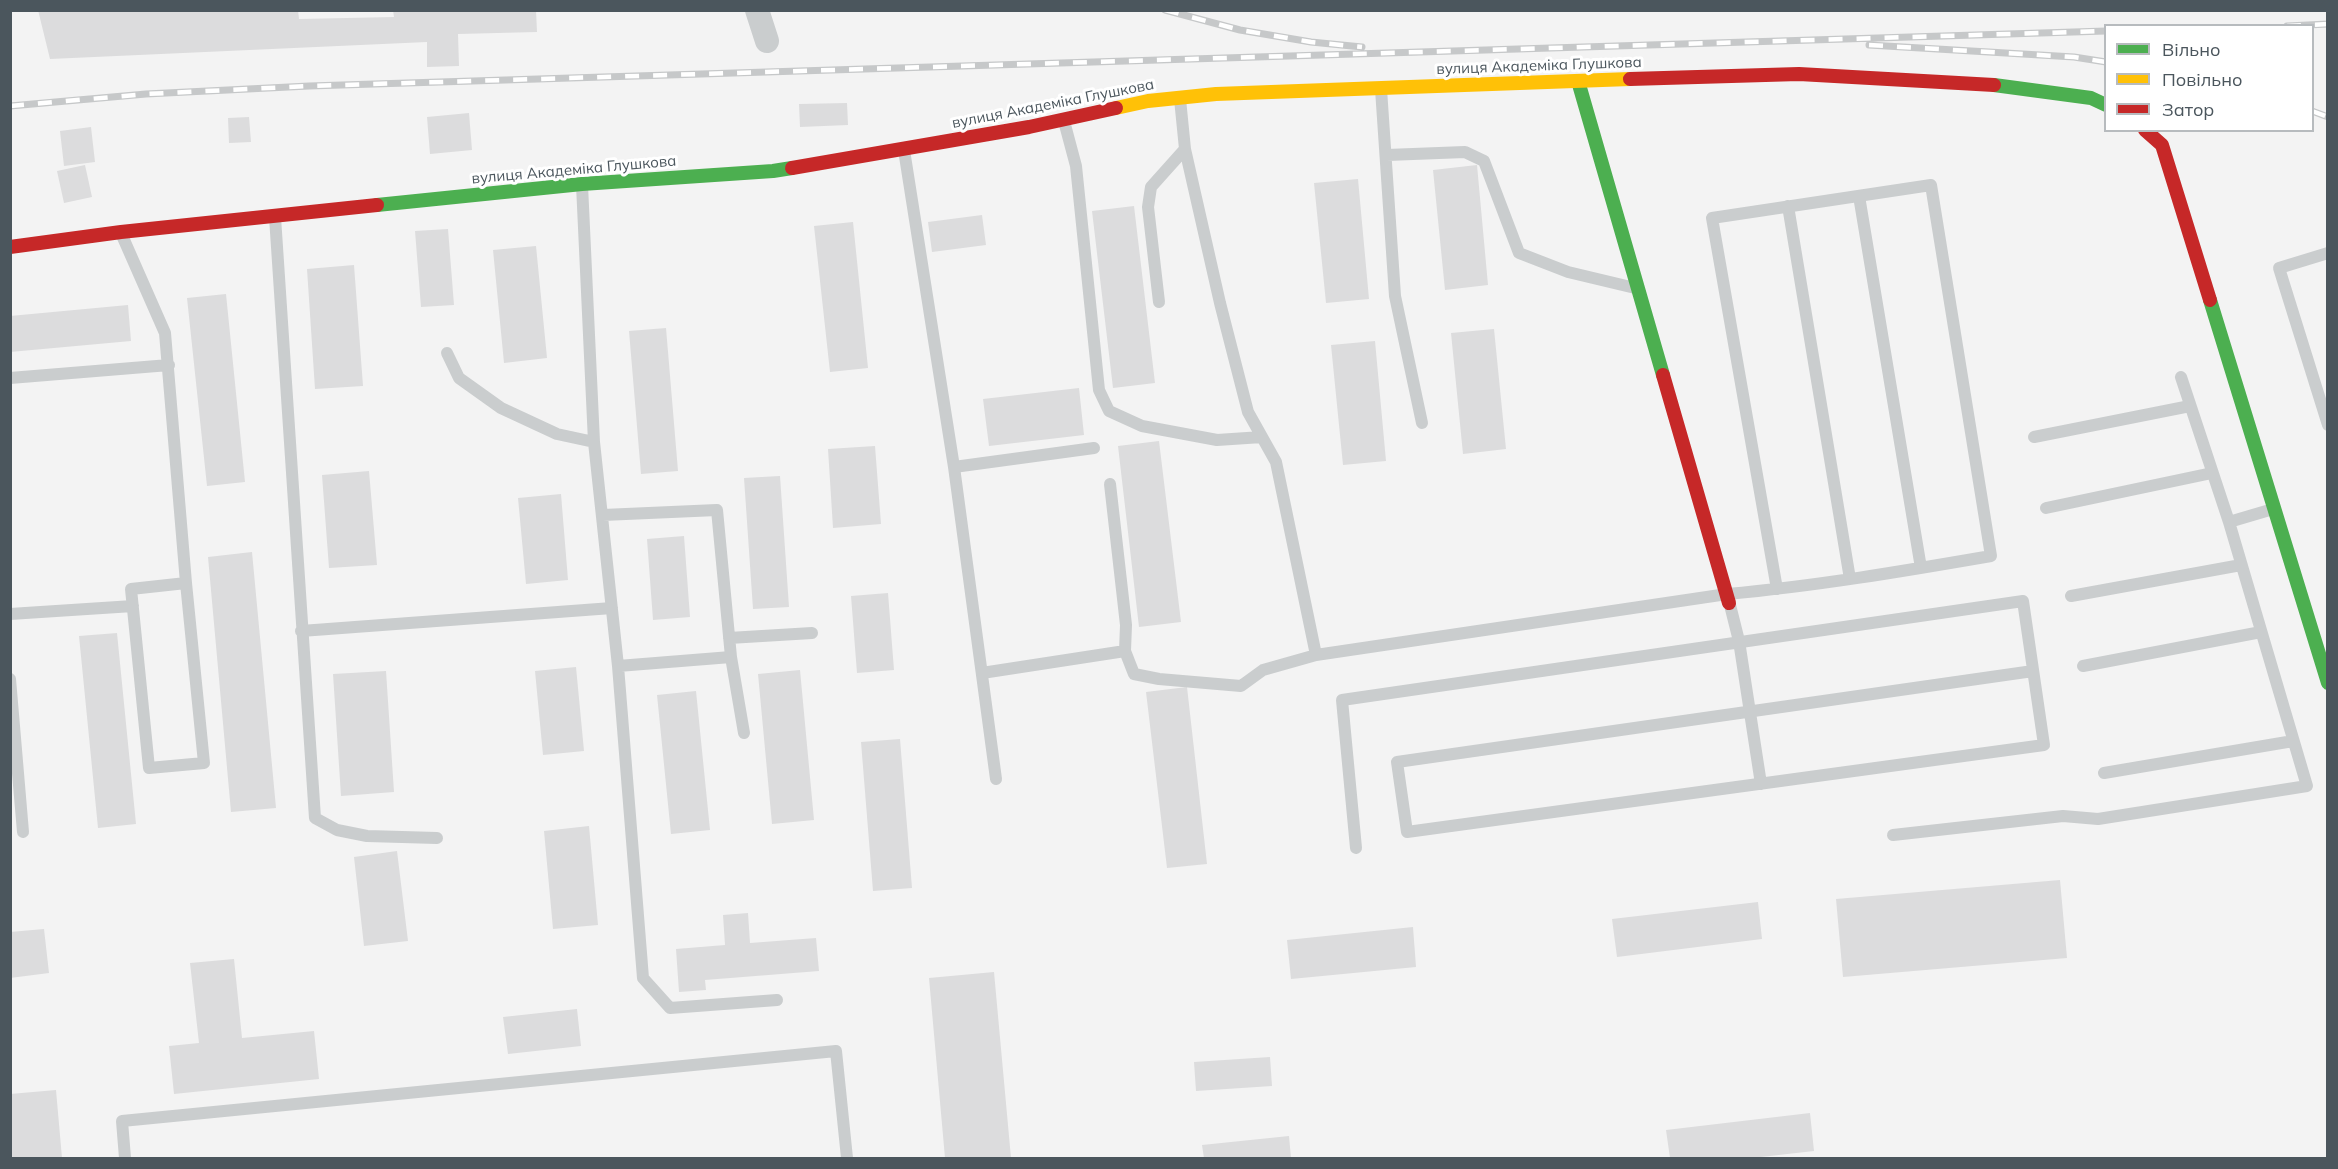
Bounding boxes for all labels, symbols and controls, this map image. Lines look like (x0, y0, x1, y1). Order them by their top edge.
legend (2104, 24, 2314, 132)
text: Вільно (2162, 38, 2220, 61)
street label: вулиця Академіка Глушкова (1436, 53, 1642, 79)
text: Повільно (2162, 68, 2242, 91)
street label: вулиця Академіка Глушкова (950, 76, 1156, 132)
text: Затор (2162, 98, 2214, 121)
street label: вулиця Академіка Глушкова (471, 152, 677, 188)

